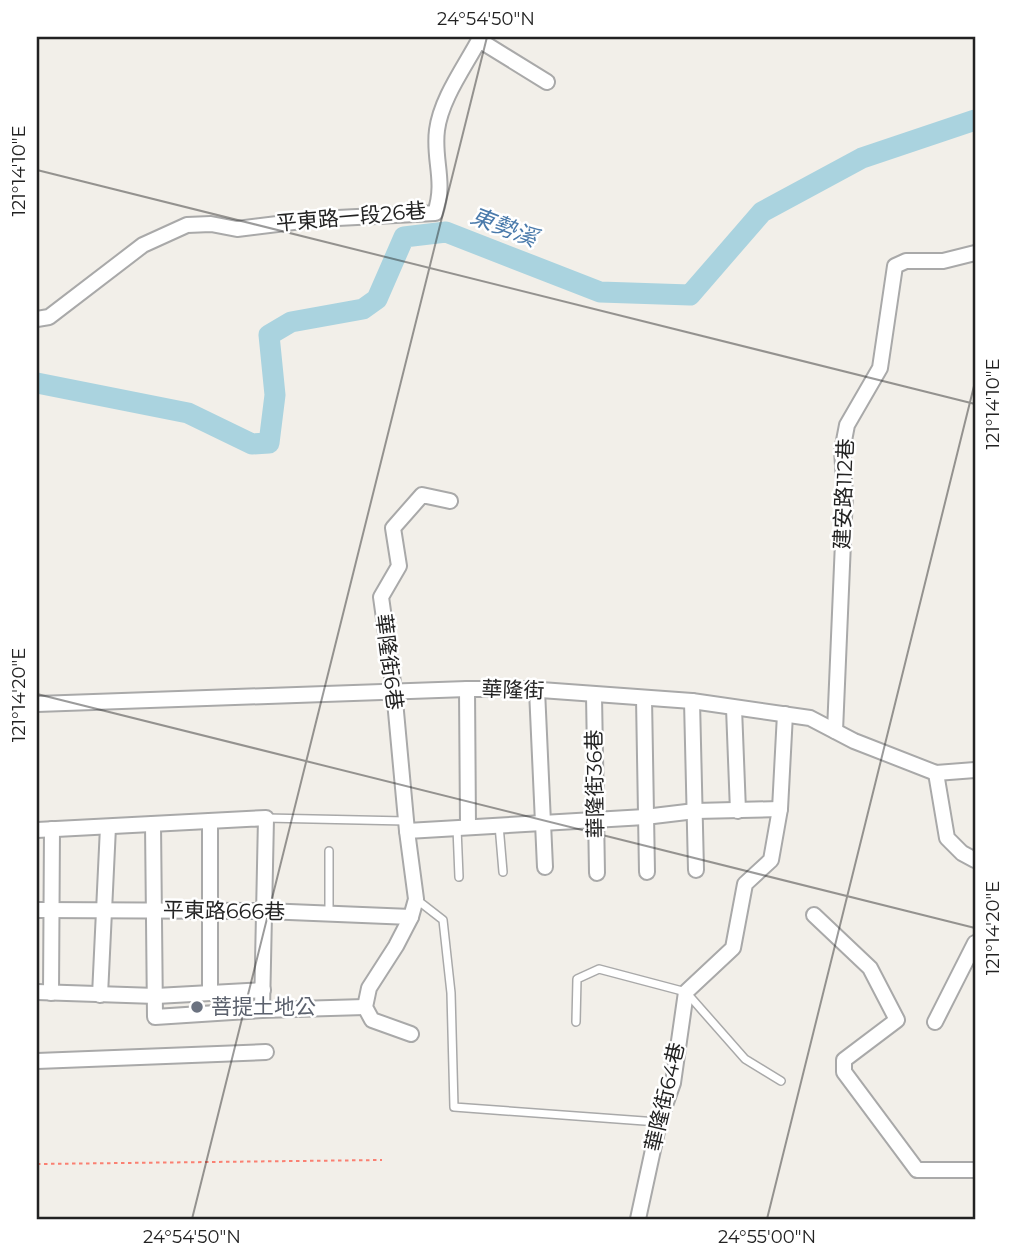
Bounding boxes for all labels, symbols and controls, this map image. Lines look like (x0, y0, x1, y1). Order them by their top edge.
text: 24°54'50"N (437, 8, 535, 30)
text: 121°14'10"E (8, 125, 30, 217)
street label: 平東路一段26巷 (275, 197, 427, 236)
water label: 東勢溪 (467, 202, 544, 254)
text: 121°14'10"E (982, 358, 1004, 450)
street label: 建安路112巷 (829, 438, 858, 550)
street label: 華隆街6巷 (371, 612, 408, 712)
text: 121°14'20"E (8, 648, 30, 742)
street label: 華隆街 (481, 676, 545, 703)
street label: 華隆街36巷 (581, 729, 608, 839)
text: 121°14'20"E (982, 881, 1004, 975)
street label: 平東路666巷 (163, 897, 285, 924)
place label: 菩提土地公 (211, 994, 316, 1019)
marker: 菩提土地公 (189, 999, 205, 1015)
street label: 華隆街64巷 (640, 1040, 689, 1154)
text: 24°54'50"N (143, 1226, 241, 1248)
text: 24°55'00"N (718, 1226, 816, 1248)

